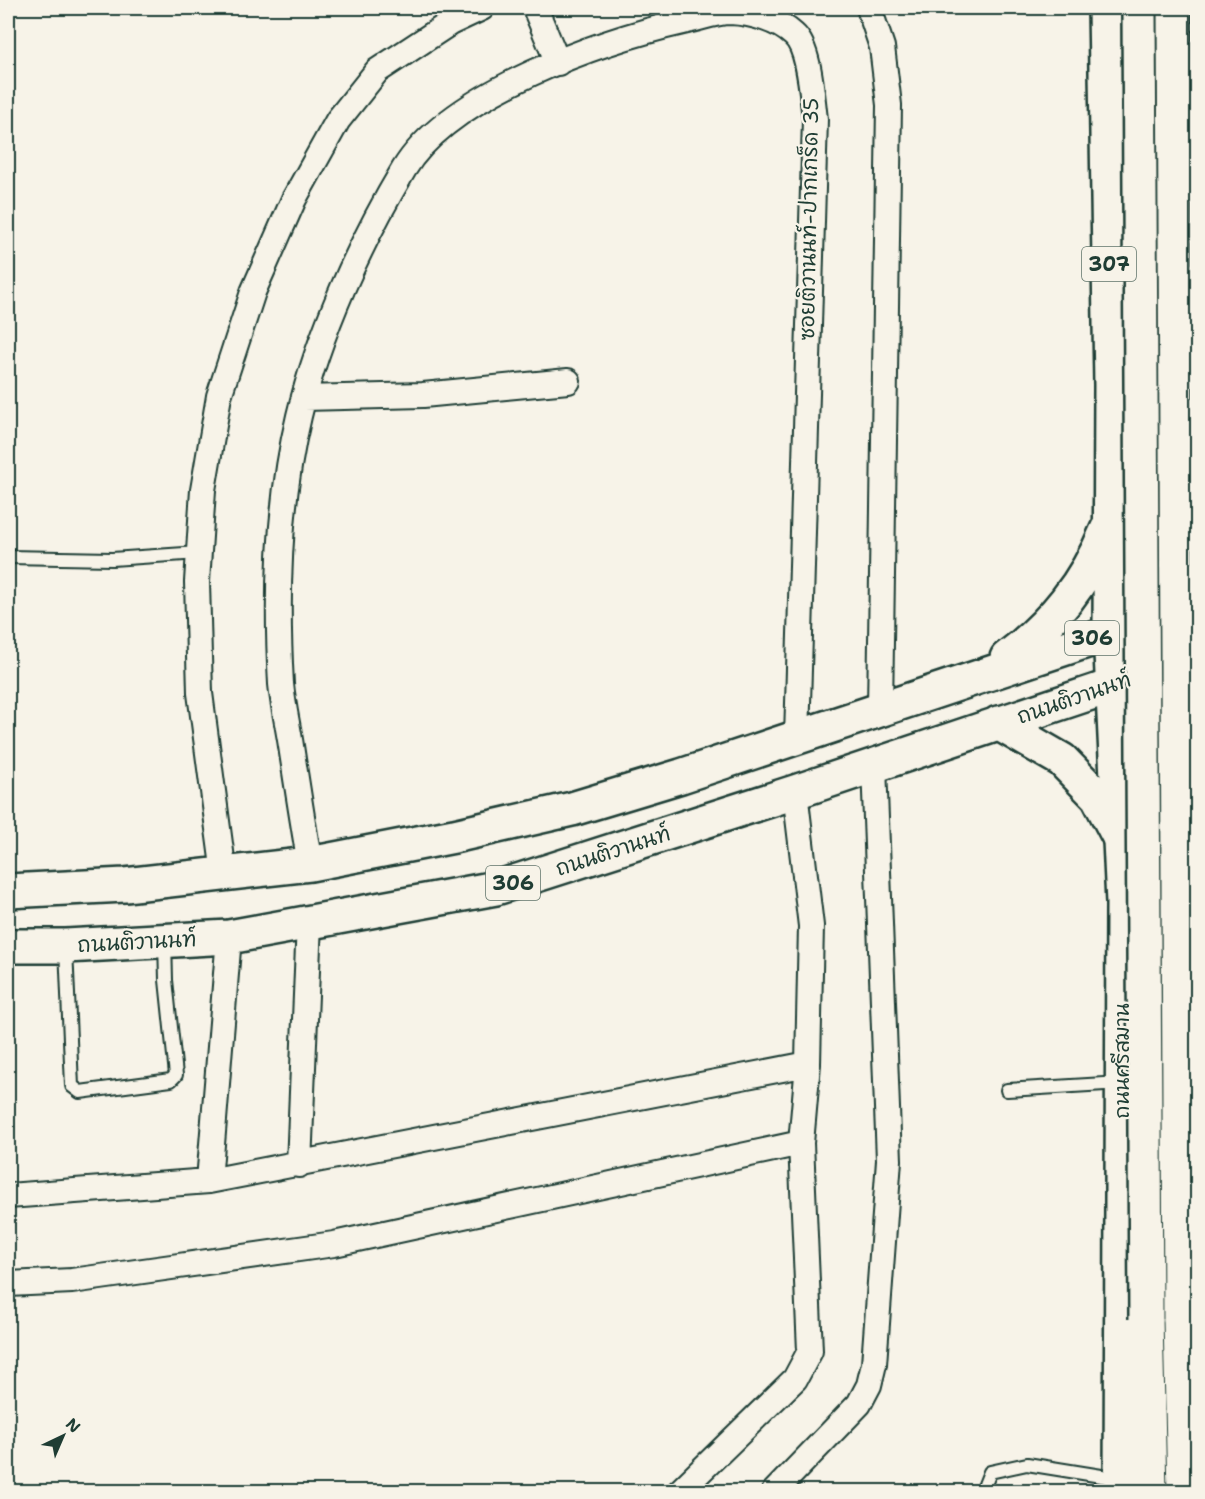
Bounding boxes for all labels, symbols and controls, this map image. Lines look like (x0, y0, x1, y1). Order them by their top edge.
street label: ซอยติวานนท์-ปากเกร็ด 35 (793, 97, 825, 341)
road number: 307 (1082, 247, 1136, 281)
road number: 306 (1065, 621, 1119, 655)
street label: ถนนติวานนท์ (1013, 665, 1135, 731)
street label: ถนนติวานนท์ (552, 819, 674, 883)
road number: 306 (486, 866, 540, 900)
street label: ถนนติวานนท์ (77, 925, 197, 959)
street label: ถนนศรีสมาน (1108, 1003, 1136, 1119)
north arrow (33, 1406, 93, 1466)
text: N (61, 1414, 85, 1438)

